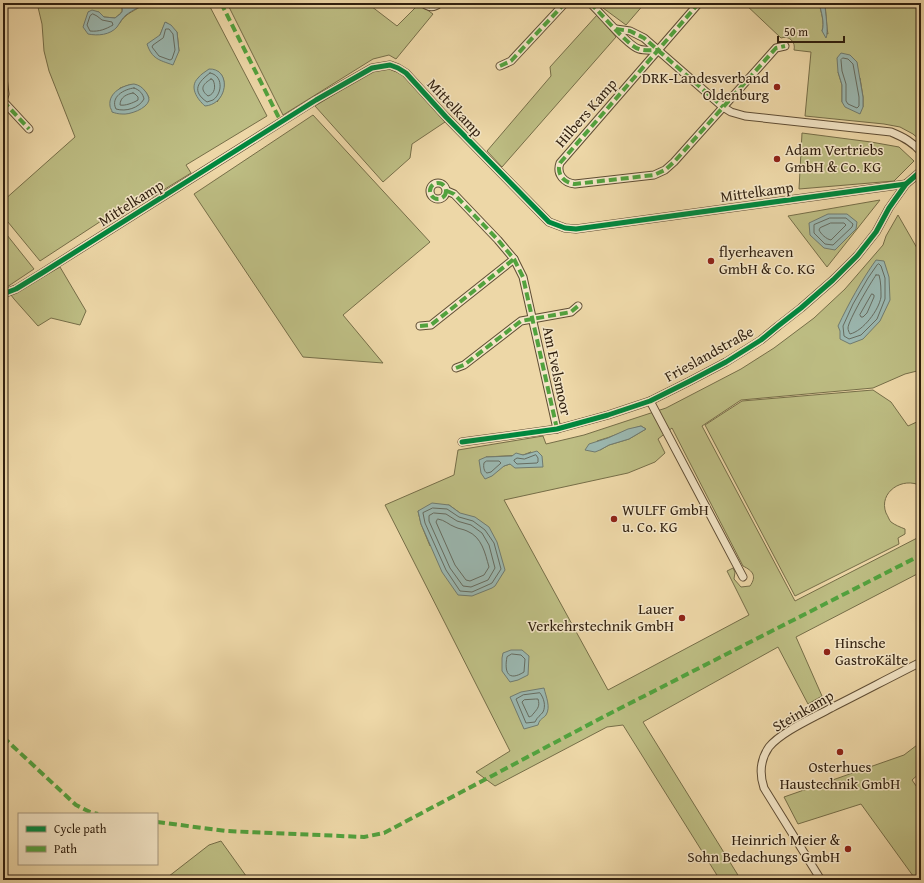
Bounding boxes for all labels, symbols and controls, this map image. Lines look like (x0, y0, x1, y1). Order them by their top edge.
scale bar (778, 18, 844, 44)
text: 50 m (784, 23, 808, 40)
place label: DRK-Landesverband Oldenburg (642, 67, 770, 105)
street label: Mittelkamp (423, 74, 488, 142)
street label: Hilbers Kamp (550, 74, 621, 152)
marker: DRK-Landesverband Oldenburg (772, 82, 782, 92)
place label: Adam Vertriebs GmbH & Co. KG (785, 139, 883, 177)
marker: Adam Vertriebs GmbH & Co. KG (772, 154, 782, 164)
street label: Mittelkamp (94, 174, 167, 231)
street label: Mittelkamp (719, 176, 795, 207)
place label: flyerheaven GmbH & Co. KG (719, 241, 815, 279)
marker: flyerheaven GmbH & Co. KG (706, 256, 716, 266)
street label: Frieslandstraße (661, 320, 757, 387)
street label: Am Evelsmoor (538, 325, 577, 417)
place label: WULFF GmbH u. Co. KG (622, 499, 709, 537)
marker: WULFF GmbH u. Co. KG (609, 514, 619, 524)
place label: Lauer Verkehrstechnik GmbH (527, 598, 674, 636)
marker: Lauer Verkehrstechnik GmbH (677, 613, 687, 623)
place label: Hinsche GastroKälte (835, 632, 908, 670)
marker: Hinsche GastroKälte (822, 647, 832, 657)
street label: Steinkamp (768, 685, 837, 737)
marker: Osterhues Haustechnik GmbH (835, 747, 845, 757)
place label: Osterhues Haustechnik GmbH (780, 756, 900, 794)
legend (18, 813, 158, 865)
text: Cycle path (54, 820, 107, 837)
place label: Heinrich Meier & Sohn Bedachungs GmbH (687, 829, 841, 867)
text: Path (54, 840, 77, 857)
marker: Heinrich Meier & Sohn Bedachungs GmbH (843, 844, 853, 854)

